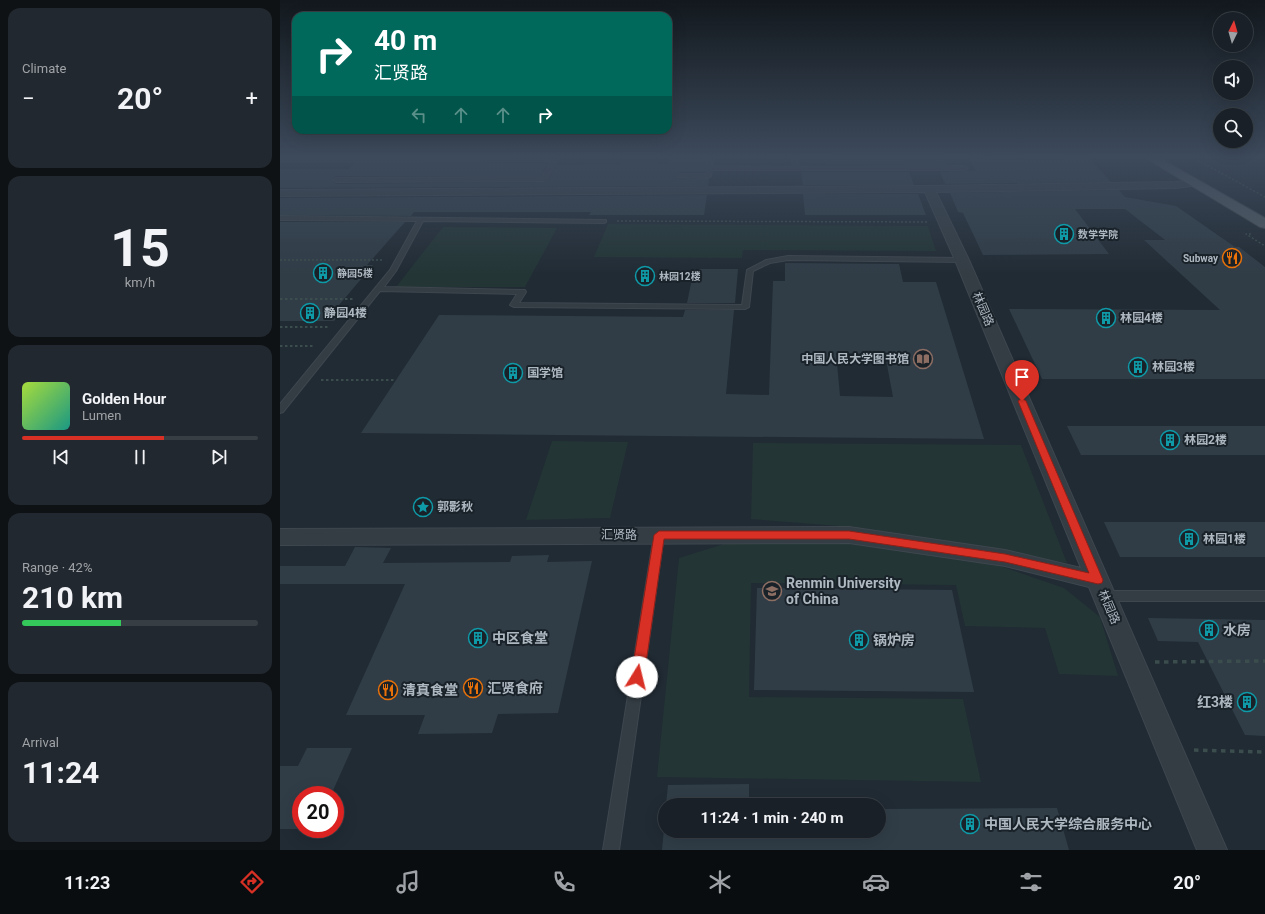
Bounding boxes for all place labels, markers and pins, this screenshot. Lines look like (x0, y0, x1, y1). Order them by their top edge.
building icon: 数学学院 (1053, 223, 1075, 245)
place label: 数学学院 (1078, 229, 1118, 240)
restaurant icon: Subway (1221, 247, 1243, 269)
place label: Subway (1183, 253, 1219, 264)
building icon: 静园5楼 (312, 262, 334, 284)
building icon: 林园12楼 (634, 265, 656, 287)
place label: 静园5楼 (337, 268, 373, 279)
place label: 林园12楼 (659, 271, 700, 282)
building icon: 静园4楼 (299, 302, 321, 324)
place label: 静园4楼 (324, 306, 367, 320)
building icon: 林园4楼 (1095, 307, 1117, 329)
place label: 林园4楼 (1120, 311, 1163, 325)
library icon: 中国人民大学图书馆 (912, 348, 934, 370)
place label: 中国人民大学图书馆 (801, 352, 909, 366)
building icon: 林园3楼 (1127, 356, 1149, 378)
pin (1005, 360, 1039, 401)
place label: 林园3楼 (1152, 360, 1195, 374)
building icon: 国学馆 (502, 362, 524, 384)
place label: 国学馆 (527, 366, 563, 380)
building icon: 林园2楼 (1159, 429, 1181, 451)
place label: 林园2楼 (1184, 433, 1227, 447)
place icon: 郭影秋 (412, 496, 434, 518)
place label: 郭影秋 (437, 500, 473, 514)
building icon: 林园1楼 (1178, 528, 1200, 550)
place label: 林园1楼 (1203, 532, 1246, 546)
place label: Renmin University of China (786, 575, 902, 607)
school or university icon: Renmin University of China (761, 580, 783, 602)
building icon: 水房 (1198, 619, 1220, 641)
place label: 水房 (1223, 622, 1251, 638)
building icon: 中区食堂 (467, 627, 489, 649)
building icon: 锅炉房 (848, 629, 870, 651)
place label: 中区食堂 (492, 630, 548, 646)
place label: 锅炉房 (873, 632, 915, 648)
restaurant icon: 汇贤食府 (462, 677, 484, 699)
restaurant icon: 清真食堂 (377, 679, 399, 701)
place label: 汇贤食府 (487, 680, 543, 696)
place label: 清真食堂 (402, 682, 458, 698)
building icon: 红3楼 (1236, 691, 1258, 713)
place label: 红3楼 (1197, 694, 1233, 710)
building icon: 中国人民大学综合服务中心 (959, 813, 981, 835)
place label: 中国人民大学综合服务中心 (984, 816, 1152, 832)

